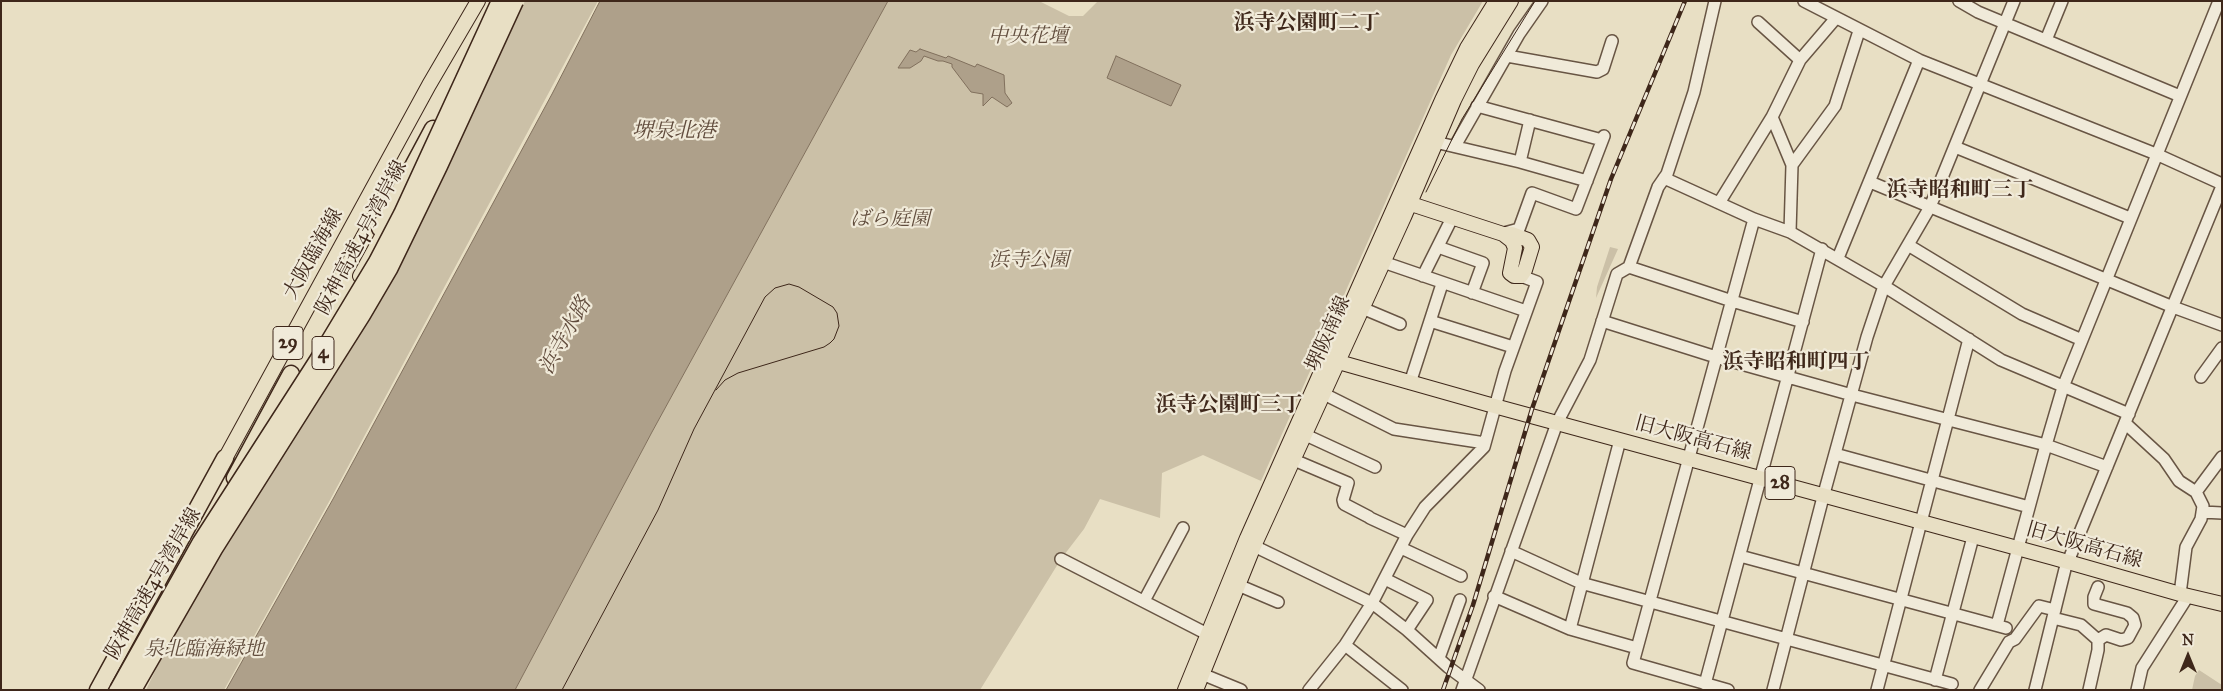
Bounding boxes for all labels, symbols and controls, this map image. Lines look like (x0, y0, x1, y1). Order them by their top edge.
district label: 浜寺公園町二丁 (1234, 11, 1380, 37)
park label: 中央花壇 (988, 25, 1068, 49)
water label: 堺泉北港 (632, 119, 716, 145)
street label: 阪神高速4号湾岸線 (311, 157, 413, 319)
district label: 浜寺昭和町三丁 (1887, 178, 2033, 204)
street label: 大阪臨海線 (279, 204, 349, 304)
park label: ばら庭園 (850, 208, 930, 232)
park label: 浜寺公園 (989, 249, 1069, 273)
water label: 浜寺水路 (535, 293, 597, 379)
street label: 堺阪南線 (1302, 293, 1356, 375)
road number: 29 (273, 326, 303, 359)
road number: 4 (312, 336, 334, 369)
district label: 浜寺昭和町四丁 (1723, 350, 1869, 376)
district label: 浜寺公園町三丁 (1156, 393, 1302, 419)
street label: 旧大阪高石線 (1632, 412, 1754, 466)
road number: 28 (1765, 466, 1795, 499)
street label: 阪神高速4号湾岸線 (101, 504, 207, 664)
street label: 旧大阪高石線 (2023, 518, 2145, 574)
north arrow (2163, 631, 2213, 681)
text: N (2182, 632, 2194, 649)
park label: 泉北臨海緑地 (144, 638, 264, 662)

